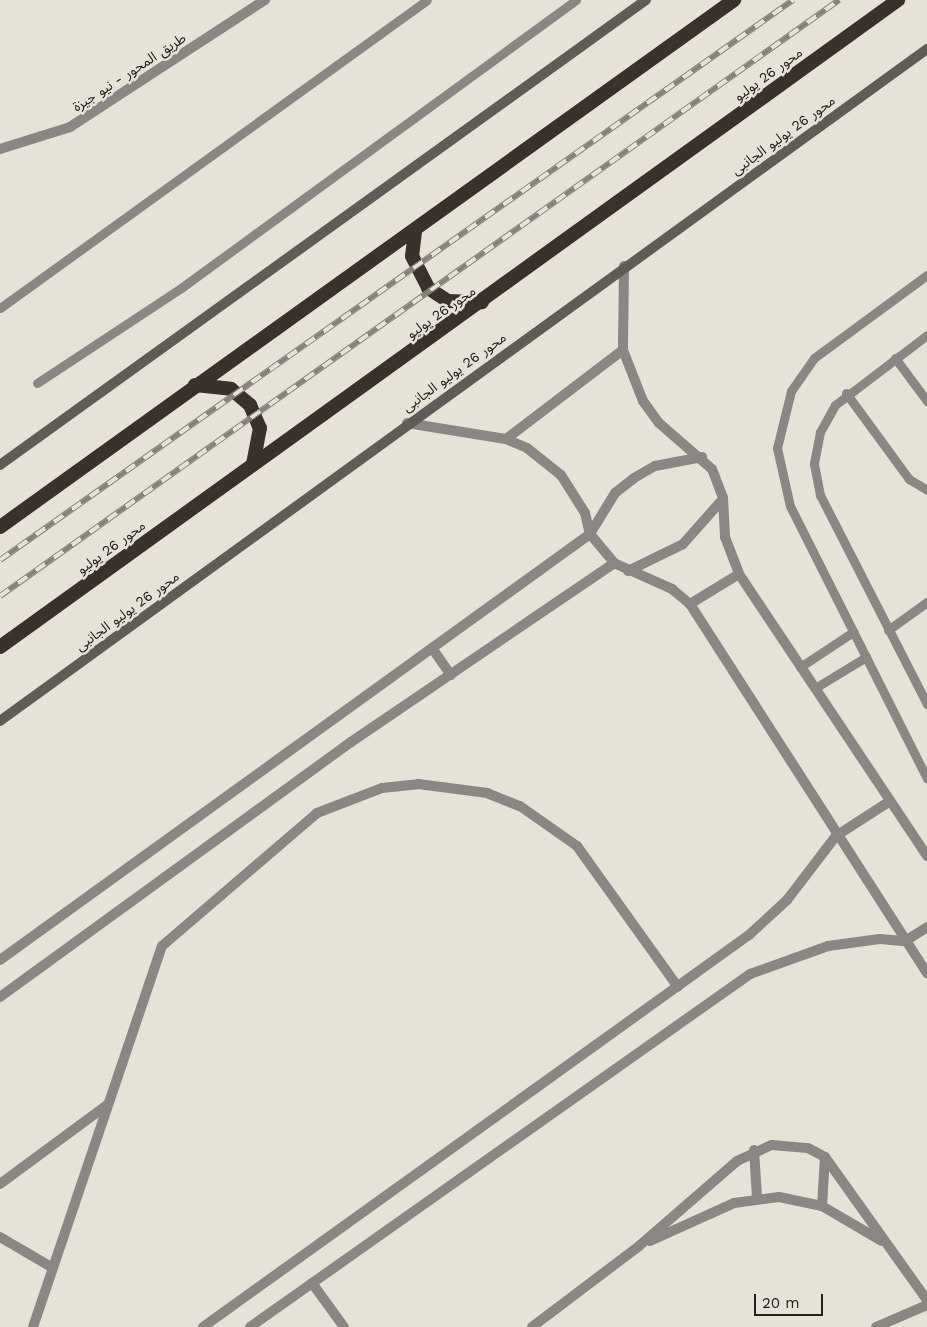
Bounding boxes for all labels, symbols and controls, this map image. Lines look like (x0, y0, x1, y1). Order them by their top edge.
street label: طريق المحور - نيو جيزة (69, 29, 189, 115)
street label: محور 26 يوليو (730, 44, 806, 104)
street label: محور 26 يوليو الجانبى (728, 92, 838, 178)
street label: محور 26 يوليو (403, 282, 479, 342)
street label: محور 26 يوليو الجانبى (399, 329, 509, 415)
street label: محور 26 يوليو (73, 517, 149, 577)
street label: محور 26 يوليو الجانبى (72, 568, 182, 654)
scale bar (757, 1284, 826, 1316)
text: 20 m (762, 1294, 800, 1312)

